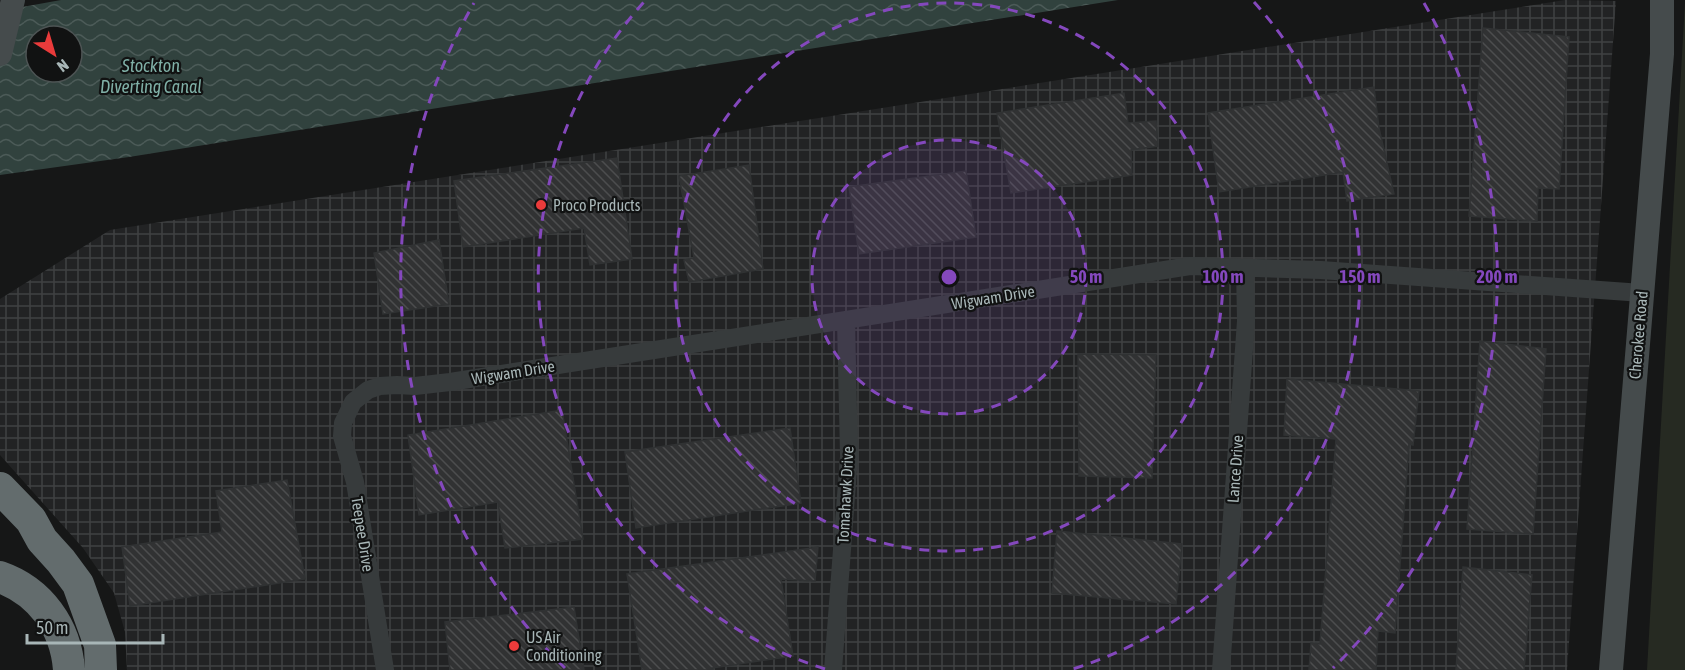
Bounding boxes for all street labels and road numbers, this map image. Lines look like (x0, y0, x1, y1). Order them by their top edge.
street label: Wigwam Drive (950, 282, 1036, 313)
street label: Cherokee Road (1625, 290, 1651, 380)
street label: Wigwam Drive (470, 357, 556, 388)
street label: Lance Drive (1224, 435, 1246, 503)
street label: Tomahawk Drive (833, 446, 857, 544)
street label: Teepee Drive (347, 495, 378, 573)

